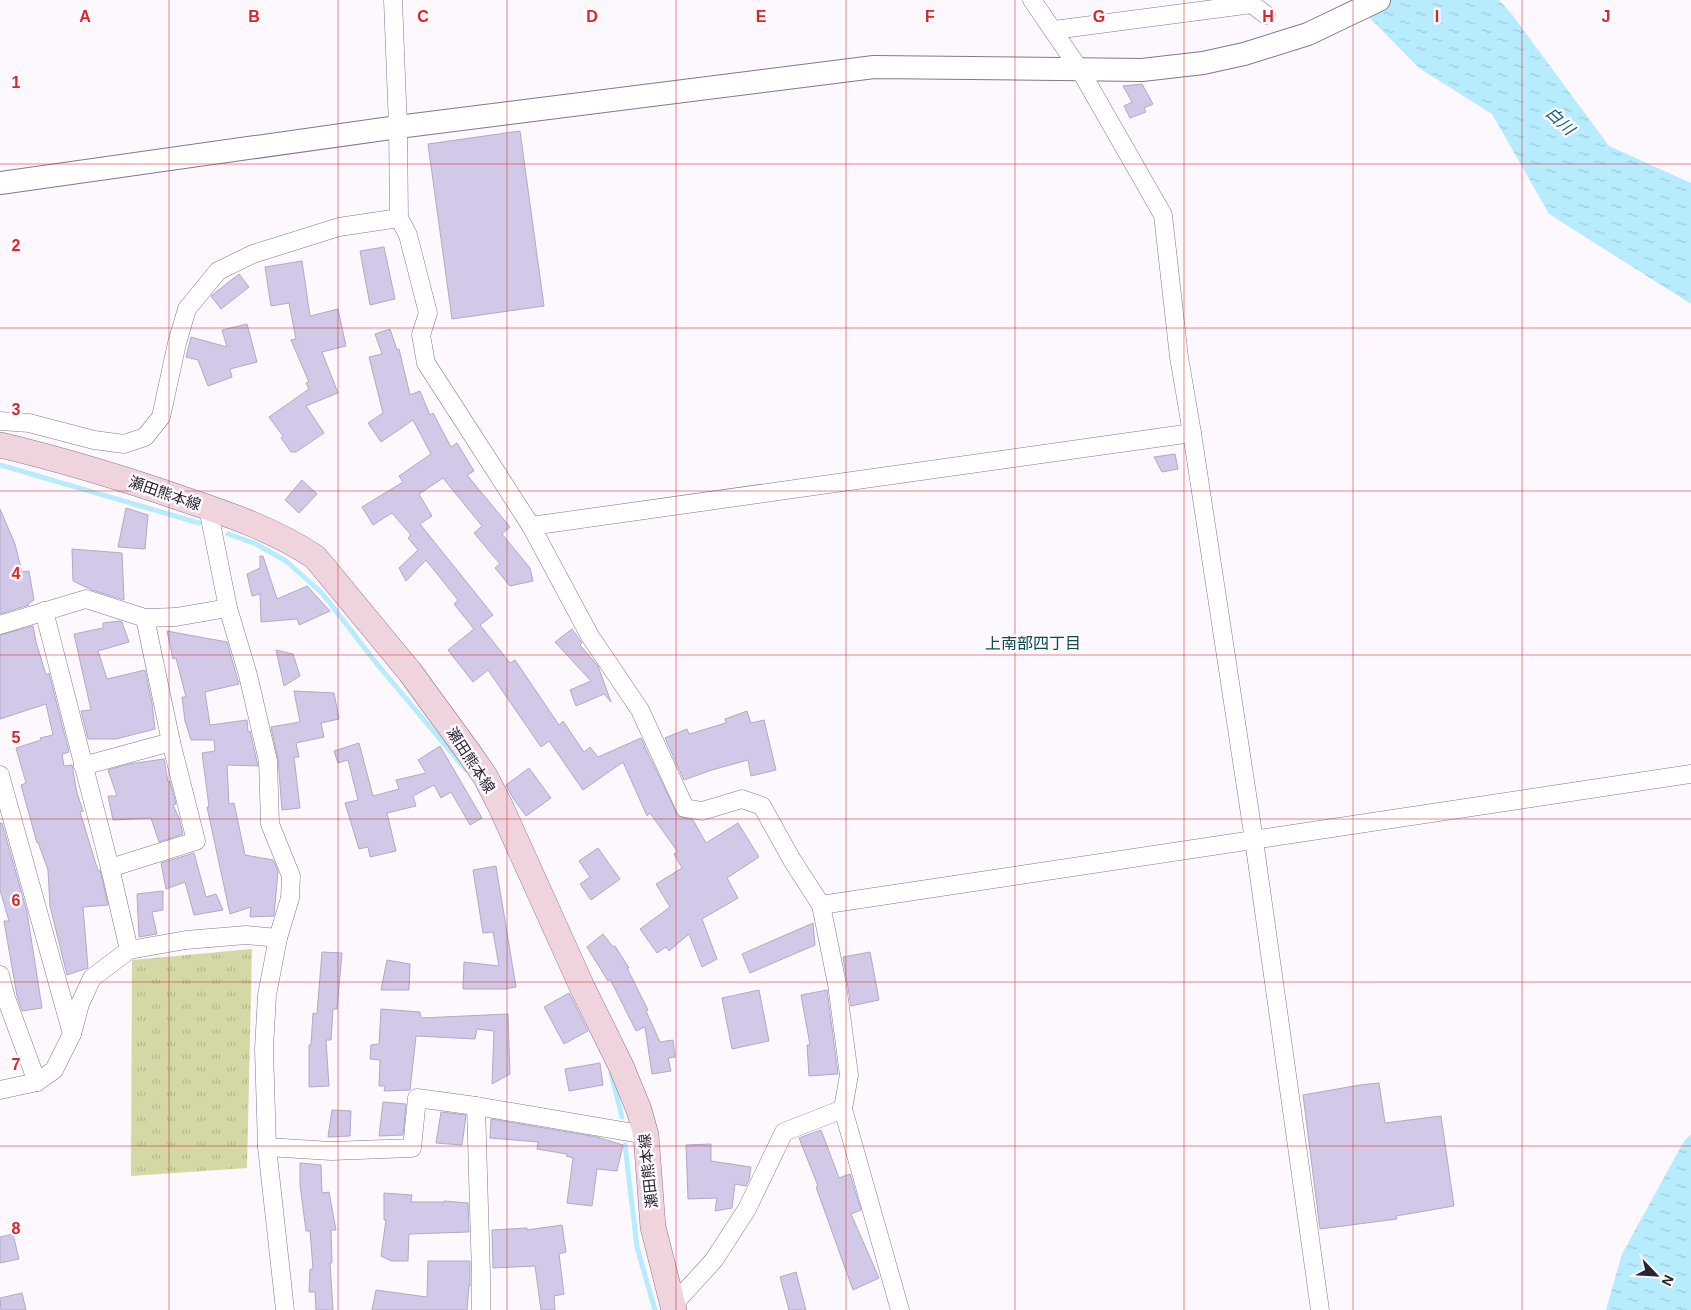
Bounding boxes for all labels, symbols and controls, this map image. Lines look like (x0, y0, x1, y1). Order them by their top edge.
text: A (79, 8, 91, 25)
text: B (248, 8, 260, 25)
text: C (417, 8, 429, 25)
text: D (586, 8, 598, 25)
text: E (756, 8, 767, 25)
text: F (925, 8, 935, 25)
text: G (1093, 8, 1105, 25)
text: H (1262, 8, 1274, 25)
text: I (1435, 8, 1439, 25)
text: J (1602, 8, 1610, 25)
text: 1 (12, 74, 21, 91)
water label: 白川 (1542, 104, 1579, 139)
text: 2 (12, 237, 21, 254)
text: 3 (12, 401, 21, 418)
street label: 瀬田熊本線 (127, 473, 203, 513)
text: 4 (12, 565, 21, 582)
district label: 上南部四丁目 (985, 635, 1081, 652)
street label: 瀬田熊本線 (443, 724, 499, 796)
text: 5 (12, 729, 21, 746)
text: 6 (12, 892, 21, 909)
text: 7 (12, 1056, 21, 1073)
street label: 瀬田熊本線 (636, 1133, 660, 1209)
text: 8 (12, 1220, 21, 1237)
north arrow (1631, 1250, 1681, 1300)
text: N (1658, 1273, 1677, 1288)

